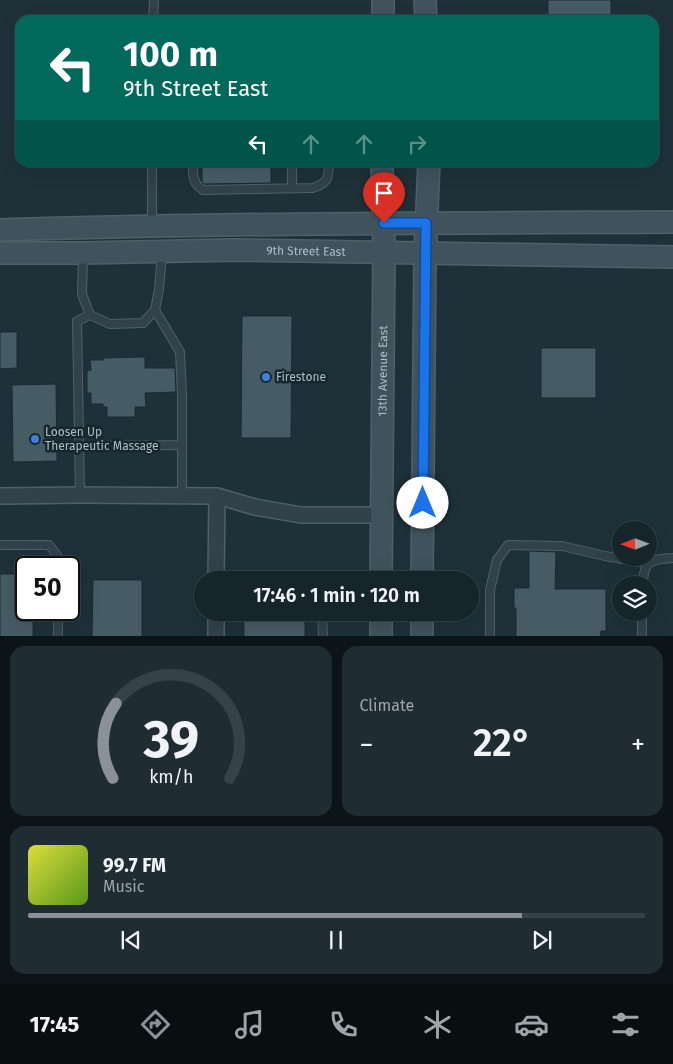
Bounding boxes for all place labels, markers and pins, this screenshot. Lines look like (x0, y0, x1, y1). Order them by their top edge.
pin (363, 172, 405, 223)
place label: Firestone (276, 370, 326, 384)
marker: Firestone (260, 371, 272, 383)
place label: Loosen Up Therapeutic Massage (45, 425, 159, 453)
marker: Loosen Up Therapeutic Massage (29, 433, 41, 445)

